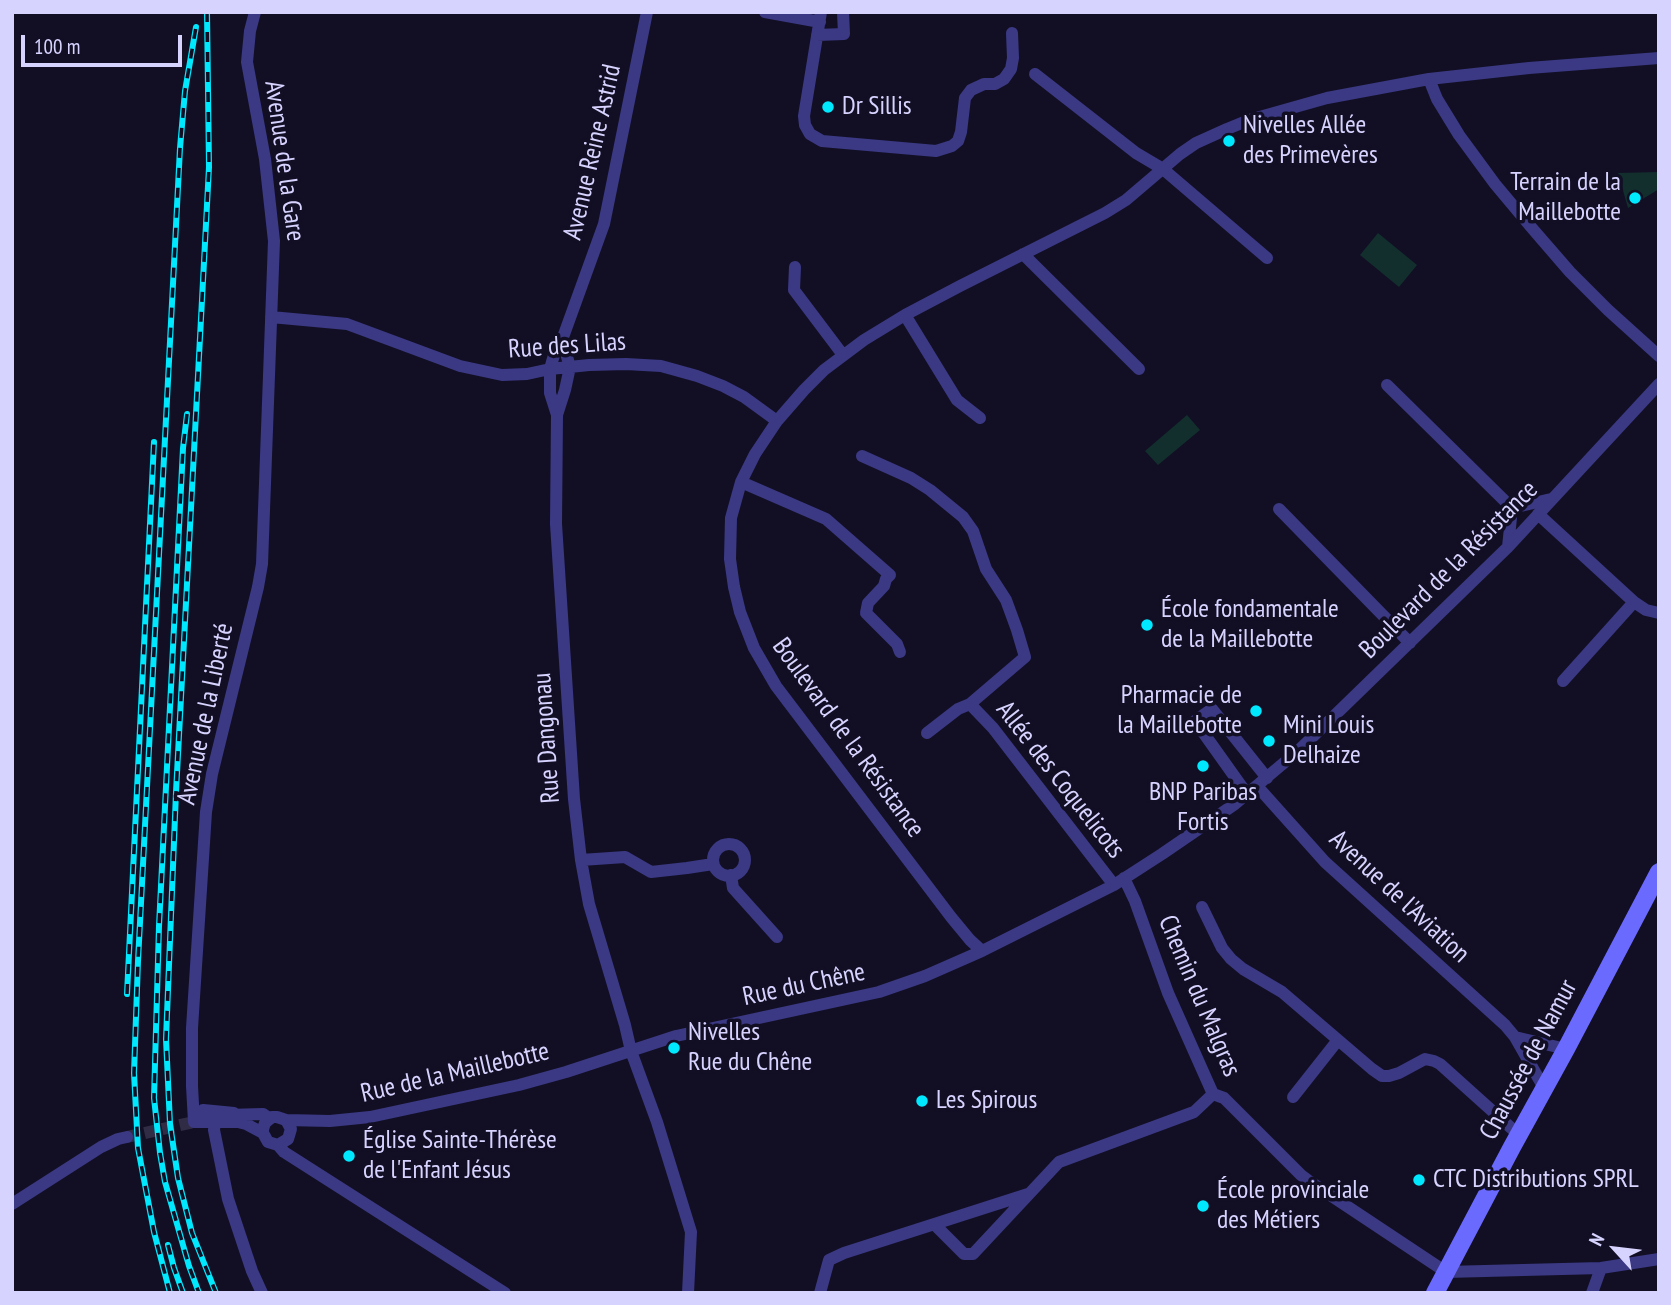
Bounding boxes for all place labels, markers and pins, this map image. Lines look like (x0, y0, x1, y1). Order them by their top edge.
place label: Dr Sillis (842, 91, 912, 123)
marker: Dr Sillis (820, 99, 836, 115)
place label: Nivelles Allée des Primevères (1243, 110, 1378, 172)
marker: Nivelles Allée des Primevères (1221, 133, 1237, 149)
place label: Terrain de la Maillebotte (1510, 167, 1621, 228)
marker: Terrain de la Maillebotte (1627, 190, 1643, 206)
place label: École fondamentale de la Maillebotte (1161, 594, 1339, 656)
marker: École fondamentale de la Maillebotte (1139, 617, 1155, 633)
place label: Pharmacie de la Maillebotte (1117, 680, 1242, 742)
marker: Pharmacie de la Maillebotte (1248, 703, 1264, 719)
place label: Mini Louis Delhaize (1283, 710, 1374, 772)
marker: Mini Louis Delhaize (1261, 733, 1277, 749)
marker: BNP Paribas Fortis (1195, 758, 1211, 774)
place label: BNP Paribas Fortis (1149, 777, 1257, 838)
place label: Nivelles Rue du Chêne (688, 1017, 812, 1078)
marker: Nivelles Rue du Chêne (666, 1040, 682, 1056)
place label: Les Spirous (936, 1085, 1037, 1117)
marker: Les Spirous (914, 1093, 930, 1109)
place label: Église Sainte-Thérèse de l'Enfant Jésus (363, 1125, 557, 1186)
marker: Église Sainte-Thérèse de l'Enfant Jésus (341, 1148, 357, 1164)
place label: CTC Distributions SPRL (1433, 1164, 1639, 1196)
marker: CTC Distributions SPRL (1411, 1172, 1427, 1188)
place label: École provinciale des Métiers (1217, 1175, 1369, 1236)
marker: École provinciale des Métiers (1195, 1198, 1211, 1214)

